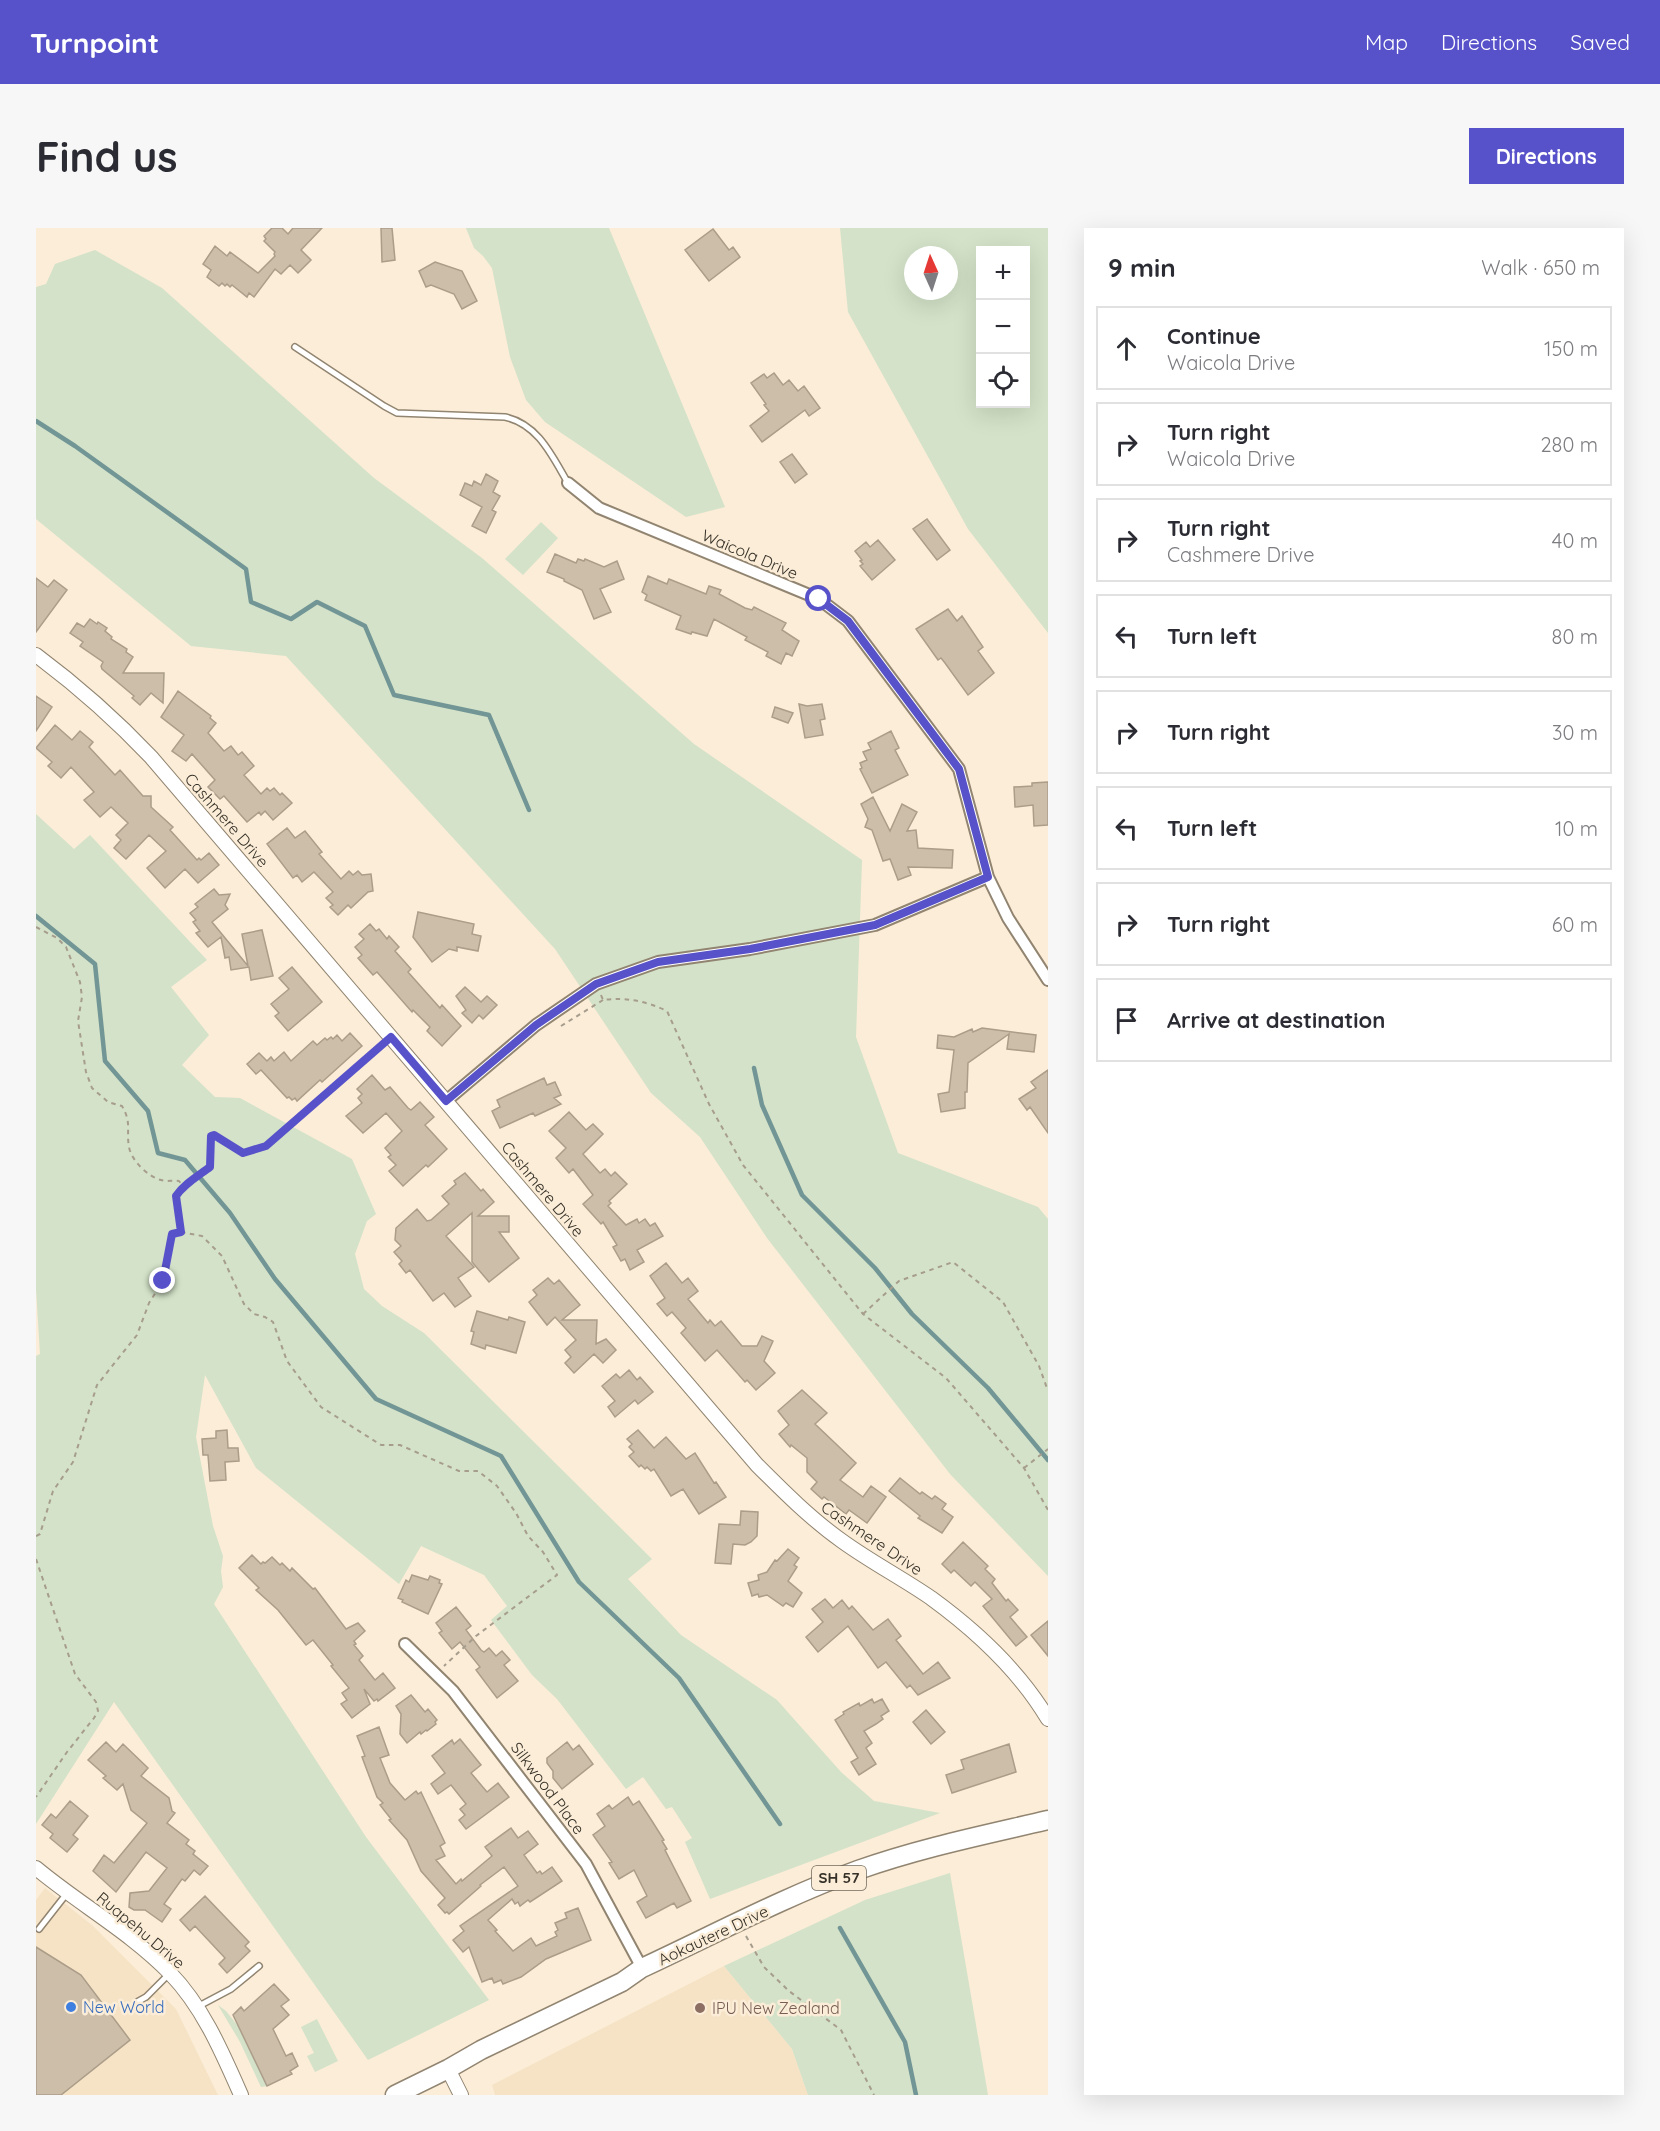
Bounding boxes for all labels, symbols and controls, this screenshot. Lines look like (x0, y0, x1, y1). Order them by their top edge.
text: Turnpoint (30, 25, 159, 60)
text: Map (1365, 29, 1408, 55)
text: Directions (1441, 29, 1537, 55)
text: Saved (1570, 29, 1630, 55)
button: Directions (1469, 128, 1624, 184)
text: Find us (36, 130, 178, 183)
north arrow (904, 246, 958, 300)
map controls (976, 246, 1030, 408)
button: + (976, 246, 1030, 300)
text: 9 min (1108, 251, 1176, 284)
text: Walk · 650 m (1481, 255, 1600, 280)
button: − (976, 300, 1030, 354)
text: Continue (1167, 322, 1261, 350)
icon: ahead (1110, 332, 1143, 365)
text: 150 m (1544, 336, 1598, 361)
text: Waicola Drive (1167, 350, 1295, 375)
button: locate (976, 354, 1030, 408)
text: Turn right (1167, 418, 1271, 446)
icon: right (1110, 428, 1143, 461)
text: 280 m (1541, 432, 1598, 457)
text: Waicola Drive (1167, 446, 1295, 471)
text: Turn right (1167, 514, 1271, 542)
icon: right (1110, 524, 1143, 557)
street label: Waicola Drive (699, 525, 801, 583)
text: 40 m (1552, 528, 1598, 553)
text: Cashmere Drive (1167, 542, 1315, 567)
route start (805, 585, 831, 611)
icon: left (1110, 620, 1143, 653)
text: Turn left (1167, 622, 1257, 650)
text: 80 m (1552, 624, 1598, 649)
icon: right (1110, 716, 1143, 749)
text: Turn right (1167, 718, 1271, 746)
text: 30 m (1552, 720, 1598, 745)
street label: Cashmere Drive (181, 769, 273, 871)
icon: left (1110, 812, 1143, 845)
text: Turn left (1167, 814, 1257, 842)
text: 10 m (1555, 816, 1598, 841)
icon: right (1110, 908, 1143, 941)
text: Turn right (1167, 910, 1271, 938)
text: 60 m (1552, 912, 1598, 937)
icon: arrive (1110, 1004, 1143, 1037)
text: Arrive at destination (1167, 1006, 1385, 1034)
street label: Cashmere Drive (497, 1137, 589, 1241)
route end (149, 1267, 175, 1293)
street label: Cashmere Drive (817, 1497, 927, 1579)
street label: Silkwood Place (507, 1738, 589, 1838)
road number: SH 57 (812, 1866, 866, 1890)
street label: Ruapehu Drive (93, 1887, 189, 1973)
street label: Aokautere Drive (655, 1901, 771, 1969)
place label: New World (83, 1997, 164, 2017)
place label: IPU New Zealand (712, 1998, 840, 2018)
marker: New World (64, 2000, 78, 2014)
marker: IPU New Zealand (693, 2001, 707, 2015)

